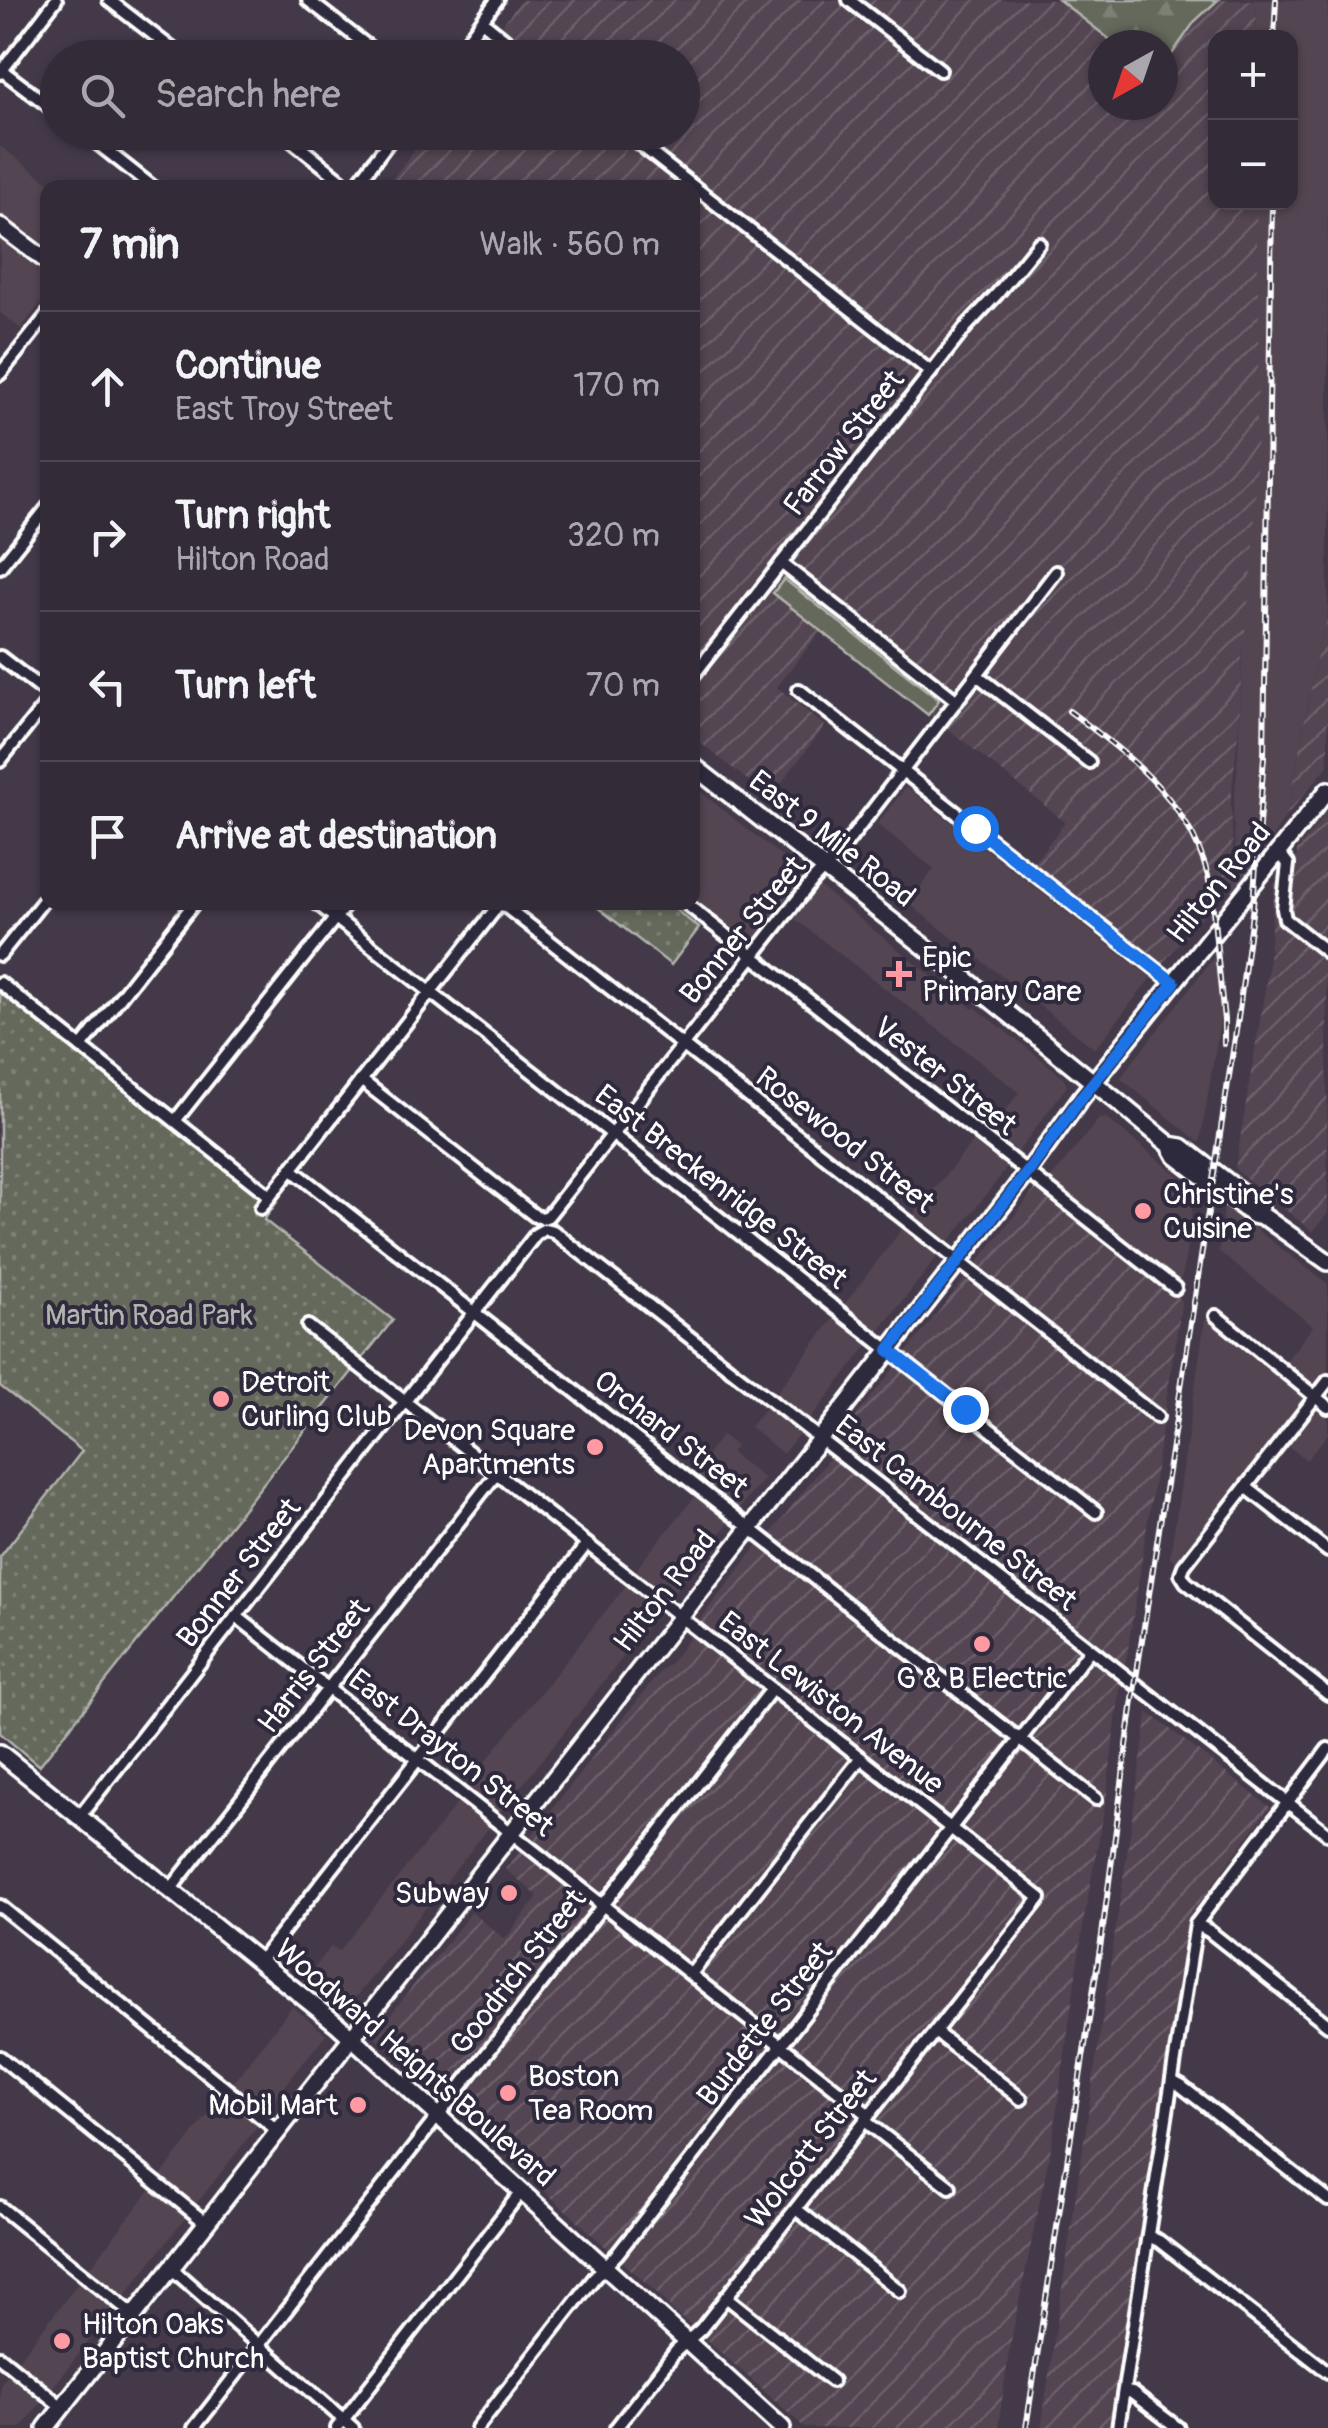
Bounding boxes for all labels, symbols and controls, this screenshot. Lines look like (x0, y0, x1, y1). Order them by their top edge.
north arrow (1088, 30, 1178, 120)
map controls (1208, 30, 1298, 210)
button: + (1208, 30, 1298, 120)
search box (40, 40, 700, 150)
icon: search (75, 68, 130, 123)
text: Search here (155, 71, 341, 119)
button: − (1208, 120, 1298, 210)
text: 7 min (80, 219, 179, 271)
text: Walk · 560 m (479, 225, 660, 265)
text: Continue (175, 342, 321, 390)
icon: ahead (80, 359, 135, 414)
street label: Farrow Street (776, 362, 913, 523)
text: 170 m (573, 366, 660, 406)
text: East Troy Street (175, 390, 393, 430)
text: Turn right (175, 492, 330, 540)
icon: right (80, 509, 135, 564)
text: 320 m (567, 516, 660, 556)
text: Hilton Road (175, 540, 330, 580)
icon: left (80, 659, 135, 714)
text: Turn left (175, 662, 316, 710)
text: 70 m (586, 666, 660, 706)
street label: East 9 Mile Road (741, 763, 923, 915)
route start (953, 806, 999, 852)
icon: arrive (80, 809, 135, 864)
text: Arrive at destination (175, 812, 497, 860)
street label: Hilton Road (1159, 815, 1279, 951)
street label: Bonner Street (672, 848, 815, 1012)
place label: Epic Primary Care (922, 939, 1081, 1010)
marker: Epic Primary Care (886, 961, 912, 987)
street label: Vester Street (866, 1009, 1025, 1144)
street label: Rosewood Street (748, 1059, 943, 1222)
street label: East Breckenridge Street (587, 1077, 856, 1298)
place label: Christine's Cuisine (1163, 1176, 1293, 1247)
marker: Christine's Cuisine (1132, 1200, 1154, 1222)
park label: Martin Road Park (45, 1297, 254, 1334)
street label: Orchard Street (586, 1362, 756, 1506)
place label: Detroit Curling Club (241, 1364, 392, 1435)
route end (943, 1387, 989, 1433)
marker: Detroit Curling Club (210, 1388, 232, 1410)
street label: East Cambourne Street (828, 1407, 1085, 1620)
place label: Devon Square Apartments (403, 1412, 575, 1483)
marker: Devon Square Apartments (584, 1436, 606, 1458)
street label: Bonner Street (169, 1490, 310, 1655)
street label: Hilton Road (606, 1522, 724, 1660)
street label: Harris Street (250, 1590, 379, 1741)
street label: East Lewiston Avenue (711, 1603, 951, 1803)
marker: G & B Electric (971, 1633, 993, 1655)
place label: G & B Electric (896, 1660, 1068, 1697)
street label: East Drayton Street (341, 1661, 562, 1845)
place label: Subway (395, 1875, 489, 1912)
street label: Goodrich Street (442, 1881, 595, 2062)
marker: Subway (498, 1882, 520, 1904)
street label: Woodward Heights Boulevard (267, 1931, 563, 2195)
street label: Burdette Street (689, 1934, 841, 2114)
place label: Boston Tea Room (528, 2058, 653, 2129)
street label: Wolcott Street (737, 2061, 885, 2236)
marker: Boston Tea Room (497, 2082, 519, 2104)
place label: Mobil Mart (208, 2087, 339, 2124)
marker: Mobil Mart (347, 2094, 369, 2116)
place label: Hilton Oaks Baptist Church (82, 2306, 264, 2377)
marker: Hilton Oaks Baptist Church (51, 2330, 73, 2352)

